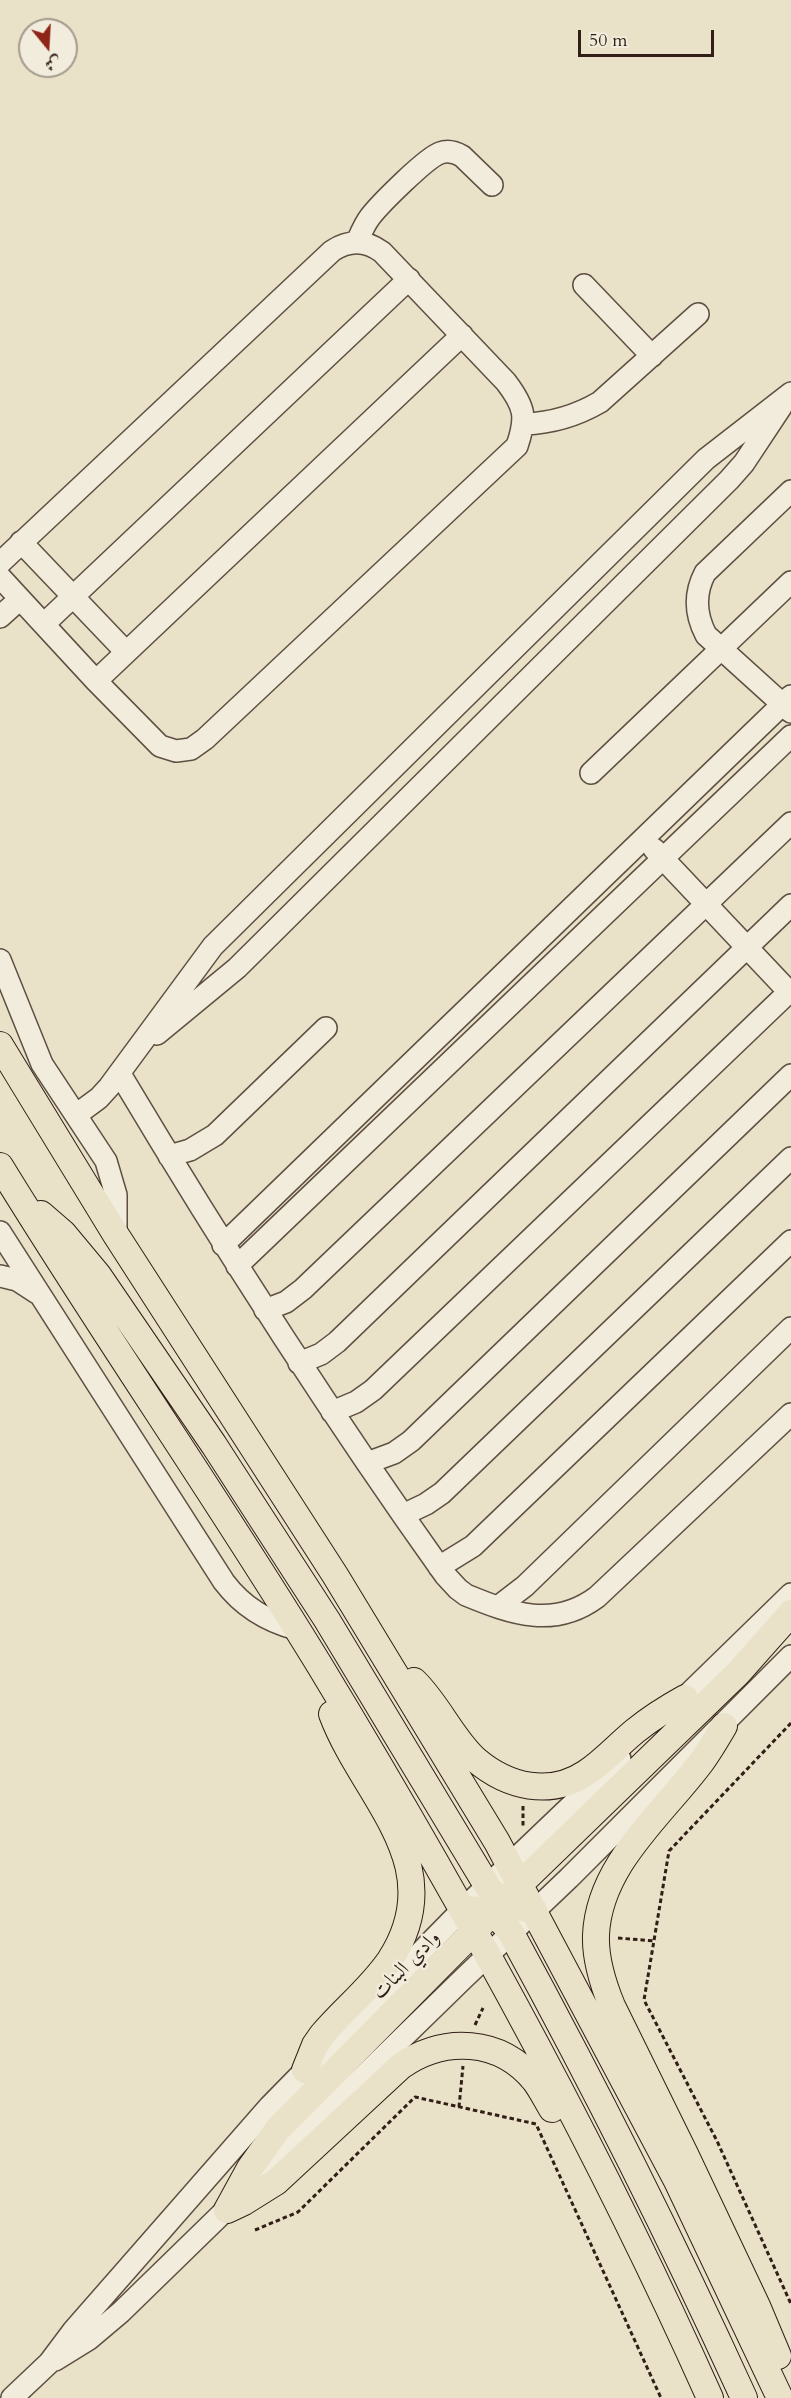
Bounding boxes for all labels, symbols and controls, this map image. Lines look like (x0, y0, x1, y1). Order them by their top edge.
north arrow (18, 18, 78, 78)
scale bar (581, 18, 718, 56)
text: 50 m (589, 28, 628, 53)
text: ش (42, 50, 64, 76)
street label: وادي البنات (368, 1926, 446, 2006)

